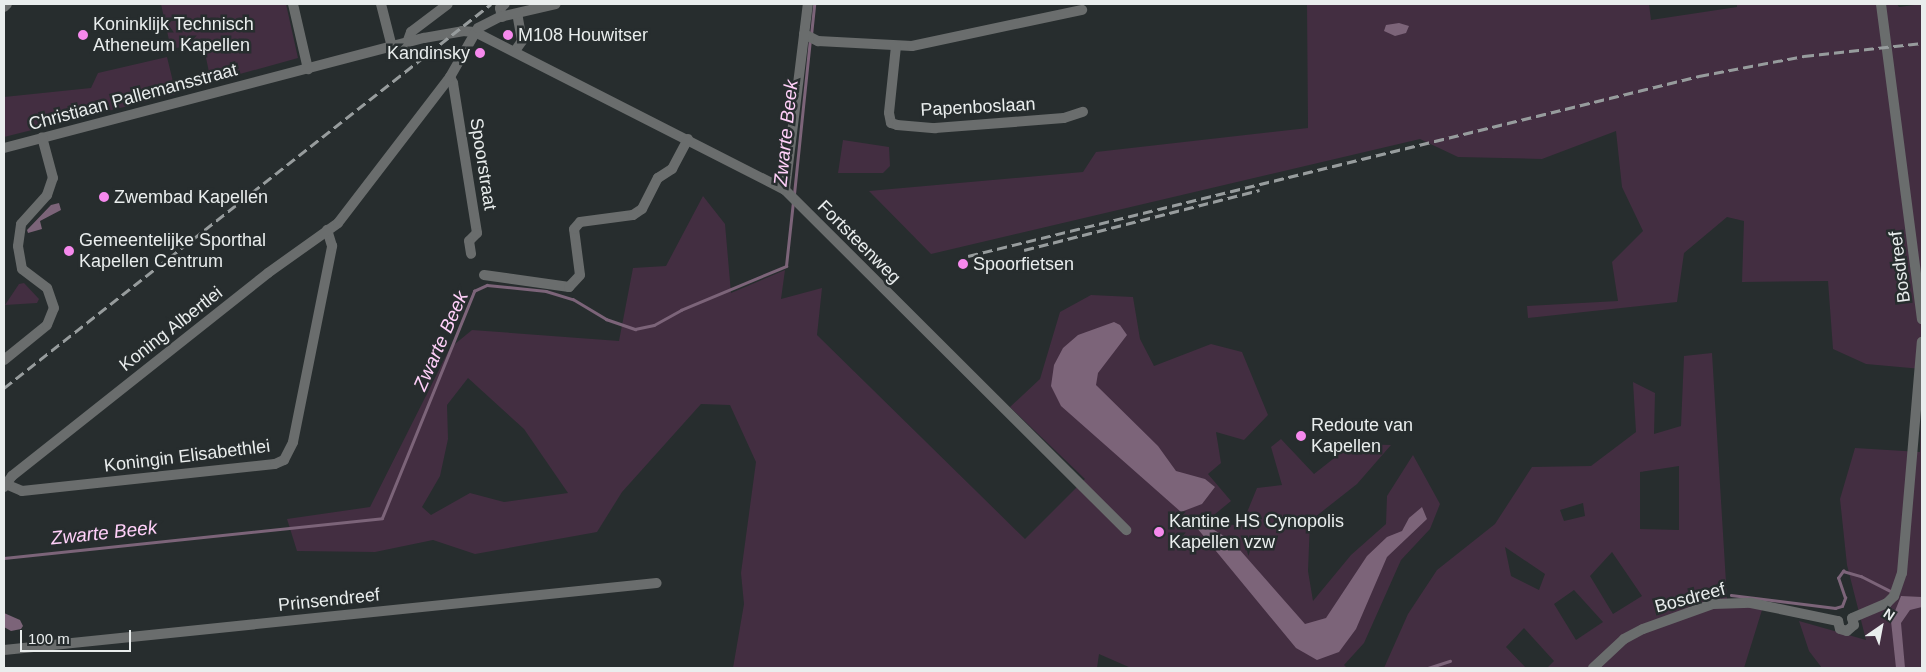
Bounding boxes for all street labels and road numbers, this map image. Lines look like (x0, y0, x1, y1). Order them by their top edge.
street label: Christiaan Pallemansstraat (26, 59, 240, 135)
street label: Papenboslaan (920, 93, 1036, 121)
street label: Spoorstraat (465, 116, 501, 212)
street label: Fortsteenweg (813, 196, 905, 288)
street label: Bosdreef (1885, 230, 1915, 304)
street label: Koning Albertlei (115, 282, 227, 376)
street label: Koningin Elisabethlei (103, 435, 271, 477)
street label: Bosdreef (1652, 578, 1728, 618)
street label: Prinsendreef (277, 584, 381, 616)

